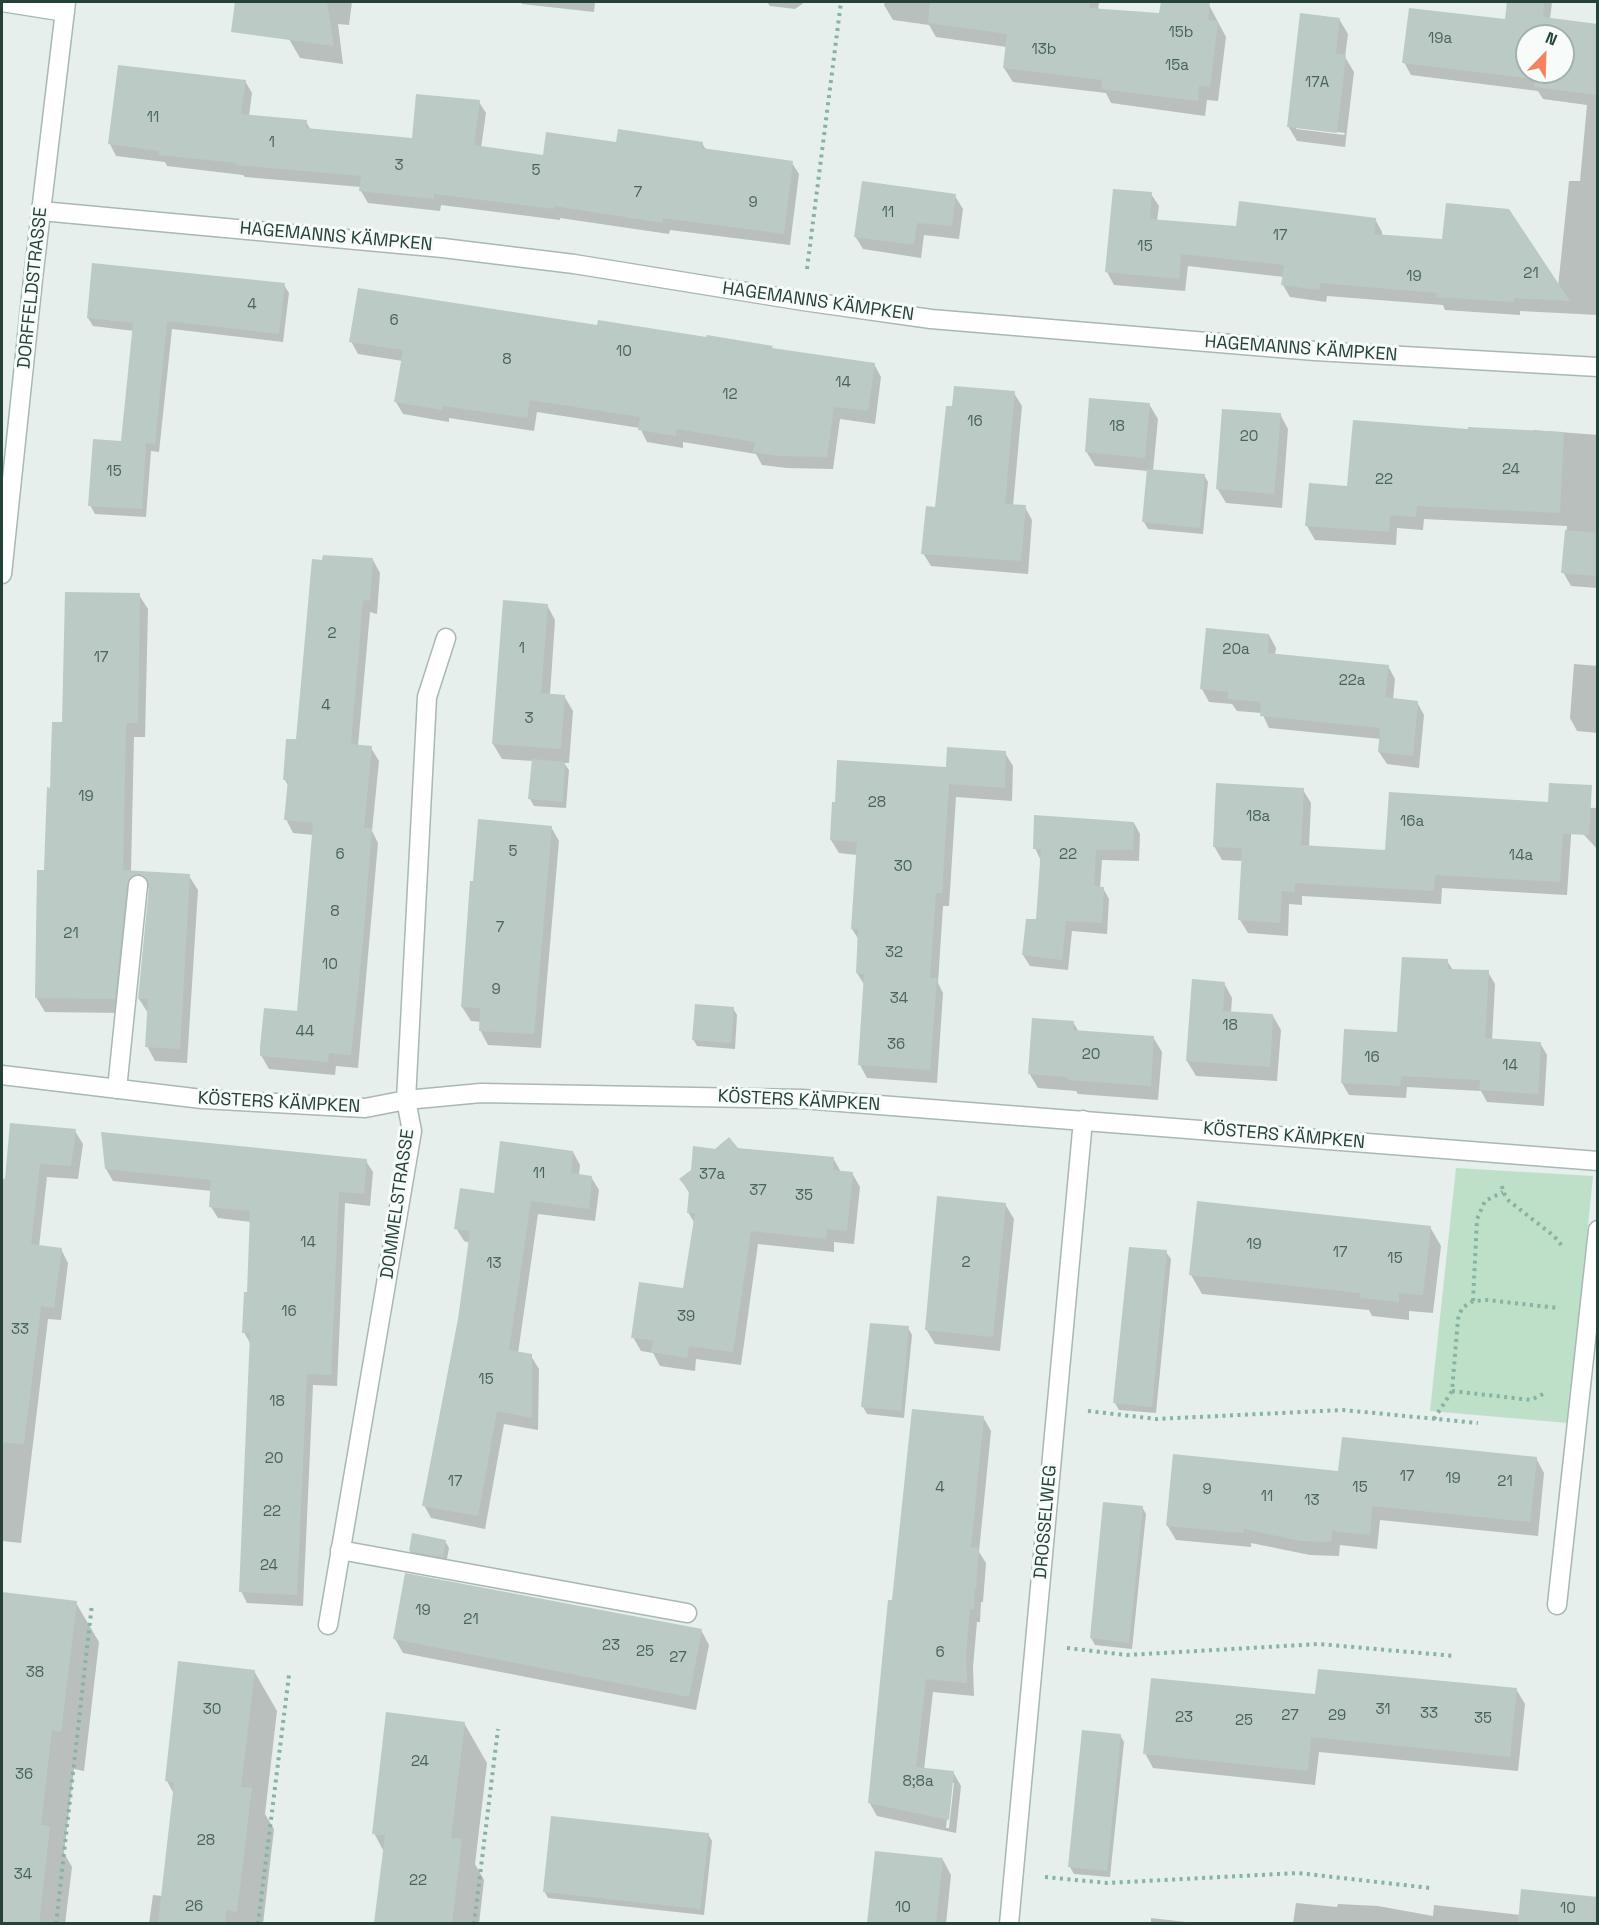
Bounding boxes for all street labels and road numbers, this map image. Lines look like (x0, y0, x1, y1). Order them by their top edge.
street label: DORFFELDSTRASSE (14, 206, 52, 370)
street label: HAGEMANNS KÄMPKEN (239, 218, 433, 256)
street label: HAGEMANNS KÄMPKEN (721, 278, 915, 326)
street label: HAGEMANNS KÄMPKEN (1204, 331, 1398, 367)
street label: KÖSTERS KÄMPKEN (717, 1086, 881, 1116)
street label: KÖSTERS KÄMPKEN (197, 1088, 361, 1118)
street label: KÖSTERS KÄMPKEN (1202, 1118, 1366, 1154)
street label: DOMMELSTRASSE (377, 1128, 419, 1280)
street label: DROSSELWEG (1030, 1464, 1062, 1580)

